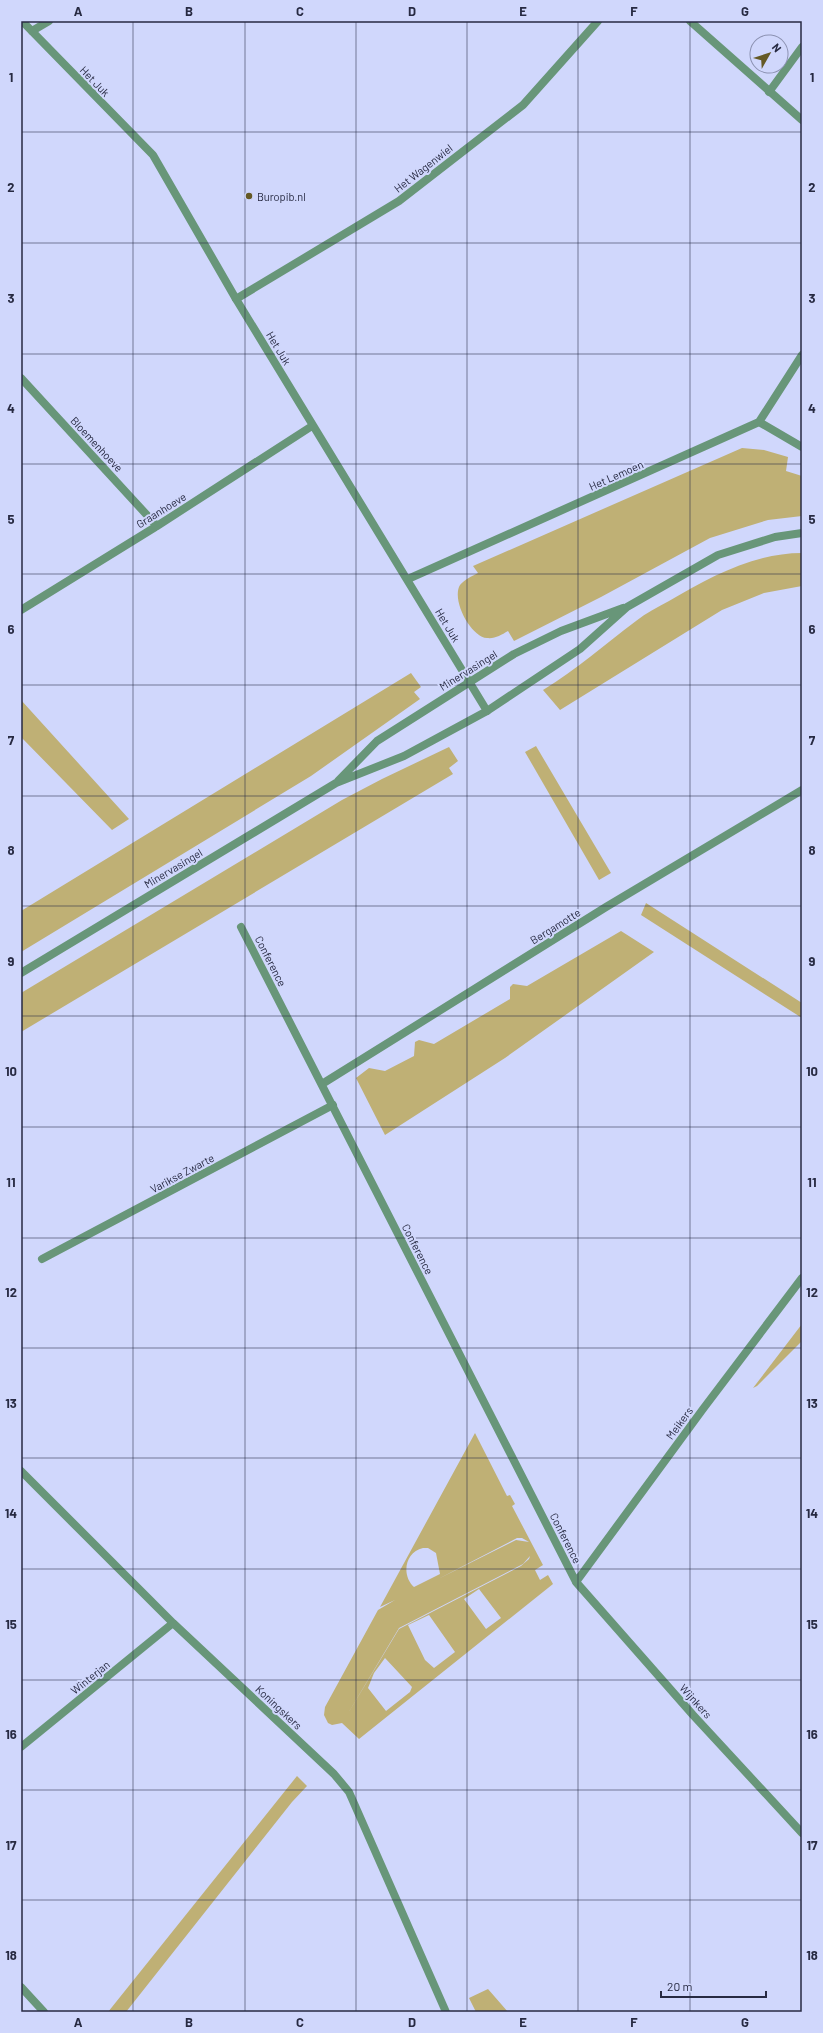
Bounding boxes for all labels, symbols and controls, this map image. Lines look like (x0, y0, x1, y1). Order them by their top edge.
text: A (74, 3, 83, 19)
text: B (185, 3, 193, 19)
text: C (296, 3, 304, 19)
text: D (408, 3, 416, 19)
text: E (519, 3, 527, 19)
text: F (630, 3, 638, 19)
text: G (741, 3, 749, 19)
north arrow (749, 34, 789, 74)
text: N (770, 40, 785, 54)
street label: Het Juk (77, 63, 113, 99)
text: 1 (9, 69, 13, 85)
text: 1 (810, 69, 814, 85)
street label: Het Wagenwiel (391, 141, 455, 195)
text: 2 (7, 179, 15, 195)
text: 2 (808, 179, 816, 195)
place label: Buropib.nl (257, 190, 306, 203)
marker: Buropib.nl (244, 191, 254, 201)
text: 3 (7, 290, 15, 306)
text: 3 (808, 290, 816, 306)
street label: Het Juk (264, 329, 294, 368)
text: 4 (7, 400, 15, 416)
text: 4 (808, 400, 816, 416)
street label: Bloemenhoeve (68, 414, 126, 474)
street label: Het Lemoen (587, 457, 645, 493)
street label: Graanhoeve (134, 489, 188, 530)
text: 5 (7, 511, 15, 527)
text: 5 (808, 511, 816, 527)
street label: Het Juk (433, 606, 463, 645)
text: 6 (8, 621, 15, 637)
text: 6 (809, 621, 816, 637)
street label: Minervasingel (437, 647, 499, 693)
text: 7 (8, 732, 15, 748)
text: 7 (809, 732, 816, 748)
text: 8 (7, 842, 15, 858)
text: 8 (808, 842, 816, 858)
street label: Minervasingel (141, 846, 205, 890)
street label: Bergamotte (527, 905, 583, 947)
street label: Conference (253, 934, 289, 989)
text: 9 (8, 953, 15, 969)
text: 9 (809, 953, 816, 969)
text: 10 (5, 1063, 17, 1079)
text: 10 (806, 1063, 818, 1079)
street label: Varikse Zwarte (148, 1151, 216, 1195)
text: 11 (6, 1174, 16, 1190)
text: 11 (807, 1174, 817, 1190)
street label: Conference (400, 1222, 436, 1277)
text: 12 (5, 1284, 17, 1300)
text: 12 (806, 1284, 818, 1300)
text: 13 (5, 1395, 17, 1411)
text: 13 (806, 1395, 818, 1411)
street label: Meikers (663, 1404, 695, 1442)
text: 14 (5, 1505, 17, 1521)
text: 14 (806, 1505, 818, 1521)
street label: Conference (548, 1511, 584, 1566)
text: 15 (5, 1616, 17, 1632)
text: 15 (806, 1616, 818, 1632)
street label: Winterjan (68, 1657, 112, 1697)
street label: Wijnkers (677, 1681, 715, 1721)
street label: Koningskers (253, 1682, 305, 1732)
text: 16 (5, 1726, 17, 1742)
text: 16 (806, 1726, 818, 1742)
text: 17 (5, 1837, 17, 1853)
text: 17 (806, 1837, 818, 1853)
text: 18 (5, 1947, 17, 1963)
text: 18 (806, 1947, 818, 1963)
scale bar (661, 1973, 766, 1999)
text: 20 m (667, 1979, 693, 1993)
text: A (74, 2014, 83, 2030)
text: B (185, 2014, 193, 2030)
text: C (296, 2014, 304, 2030)
text: D (408, 2014, 416, 2030)
text: E (519, 2014, 527, 2030)
text: F (630, 2014, 638, 2030)
text: G (741, 2014, 749, 2030)

